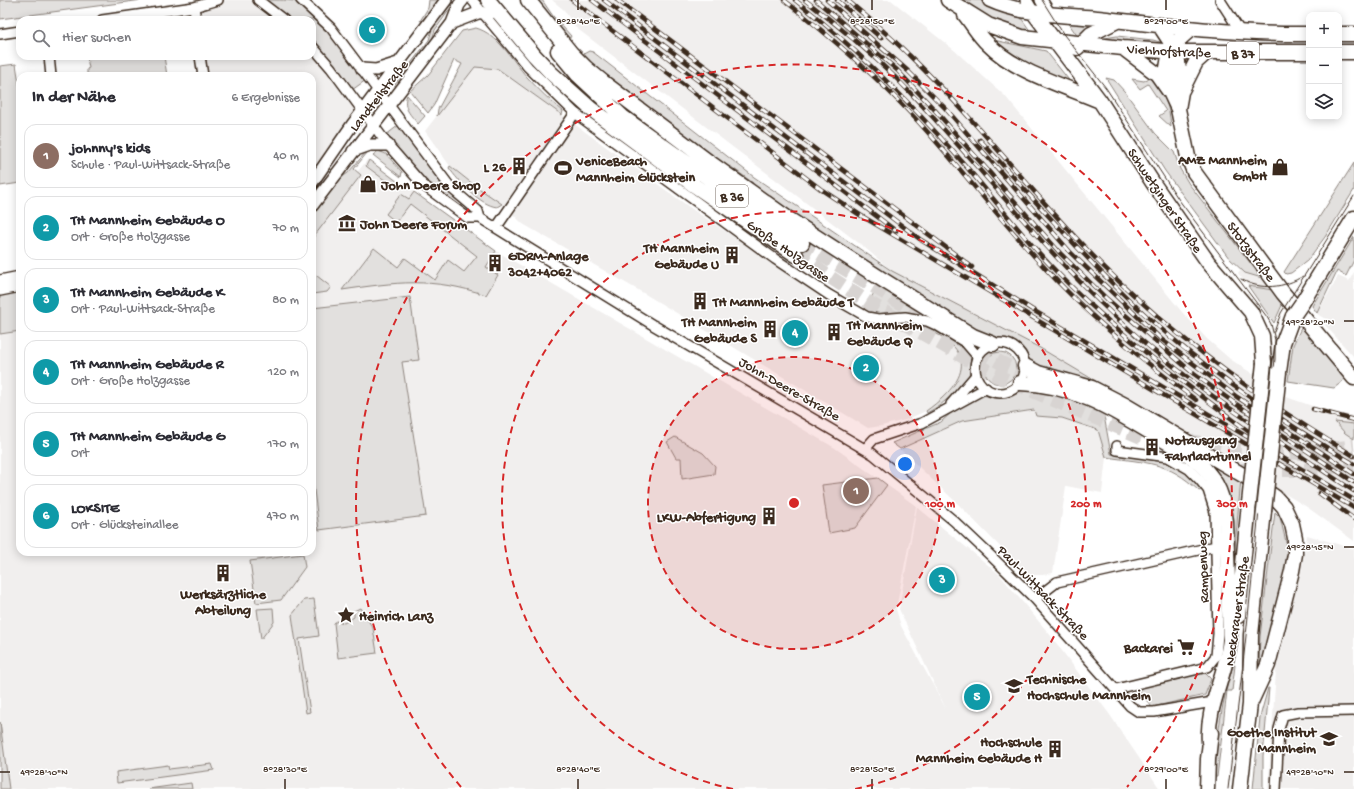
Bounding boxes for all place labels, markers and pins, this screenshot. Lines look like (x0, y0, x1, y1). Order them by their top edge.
pin: 6 (359, 15, 385, 45)
place label: AMZ Mannheim GmbH (1177, 153, 1268, 186)
place label: VeniceBeach Mannheim Glückstein (575, 154, 695, 187)
building icon: L 26 (509, 156, 529, 176)
shop icon: AMZ Mannheim GmbH (1270, 157, 1290, 177)
sports icon: VeniceBeach Mannheim Glückstein (553, 158, 573, 178)
place label: L 26 (484, 160, 507, 177)
shop icon: John Deere Shop (358, 174, 378, 194)
place label: John Deere Shop (380, 178, 481, 195)
museum icon: John Deere Forum (337, 213, 357, 233)
place label: John Deere Forum (359, 217, 467, 234)
place label: TH Mannheim Gebäude U (643, 241, 719, 274)
building icon: TH Mannheim Gebäude U (722, 245, 742, 265)
place label: GDRM-Anlage 3042+4062 (507, 249, 589, 282)
building icon: GDRM-Anlage 3042+4062 (485, 253, 505, 273)
building icon: TH Mannheim Gebäude T (690, 291, 710, 311)
place label: TH Mannheim Gebäude T (712, 295, 855, 312)
place label: TH Mannheim Gebäude S (681, 315, 758, 348)
pin: 4 (782, 318, 808, 348)
place label: TH Mannheim Gebäude Q (846, 318, 922, 351)
building icon: TH Mannheim Gebäude S (760, 319, 780, 339)
building icon: TH Mannheim Gebäude Q (824, 322, 844, 342)
pin: 2 (853, 353, 879, 383)
place label: Notausgang Fahrlachtunnel (1164, 433, 1251, 466)
building icon: Notausgang Fahrlachtunnel (1142, 437, 1162, 457)
pin: 1 (843, 476, 869, 506)
centre of rings (787, 496, 801, 510)
building icon: LKW-Abfertigung (759, 506, 779, 526)
place label: LKW-Abfertigung (657, 510, 756, 527)
building icon: Werksärztliche Abteilung (213, 563, 233, 583)
pin: 3 (929, 565, 955, 595)
place label: Werksärztliche Abteilung (179, 587, 267, 620)
place icon: Heinrich Lanz (336, 605, 356, 625)
place label: Heinrich Lanz (359, 609, 434, 626)
supermarket icon: Backarei (1176, 637, 1196, 657)
place label: Backarei (1123, 641, 1173, 658)
place label: Technische Hochschule Mannheim (1026, 672, 1151, 705)
school or university icon: Technische Hochschule Mannheim (1004, 676, 1024, 696)
pin: 5 (964, 682, 990, 712)
place label: Goethe Institut Mannheim (1227, 725, 1317, 758)
school or university icon: Goethe Institut Mannheim (1319, 729, 1339, 749)
place label: Hochschule Mannheim Gebäude H (916, 735, 1043, 768)
building icon: Hochschule Mannheim Gebäude H (1045, 739, 1065, 759)

